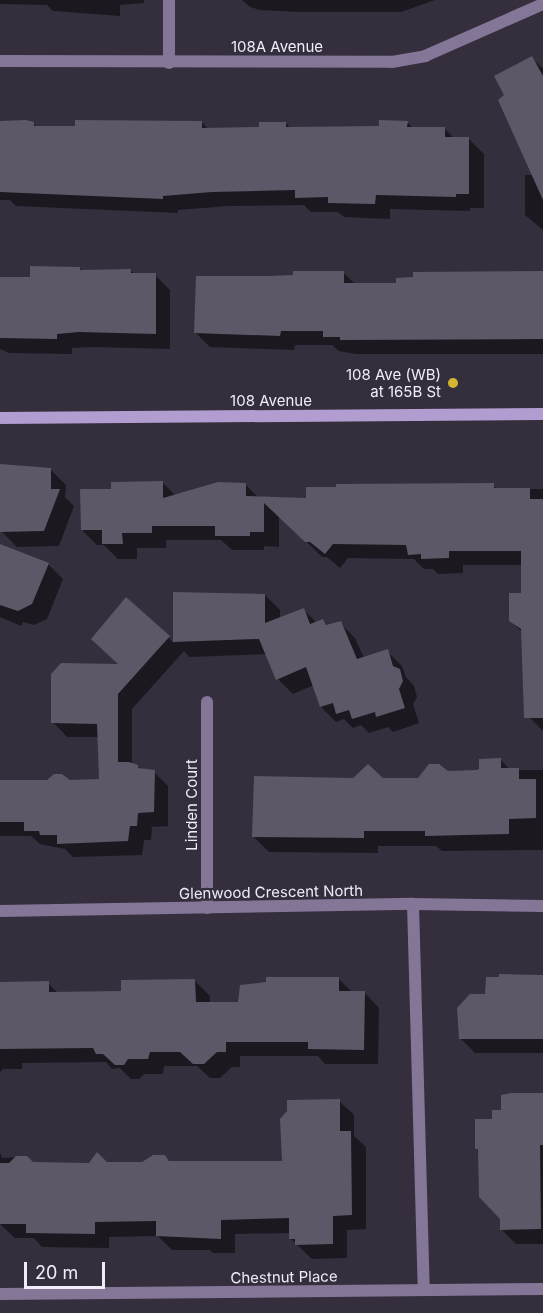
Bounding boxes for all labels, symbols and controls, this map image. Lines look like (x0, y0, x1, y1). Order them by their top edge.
street label: 108A Avenue (231, 38, 323, 56)
place label: 108 Ave (WB) at 165B St (346, 365, 441, 400)
marker: 108 Ave (WB) at 165B St (446, 376, 460, 390)
street label: 108 Avenue (230, 392, 312, 410)
street label: Linden Court (183, 759, 201, 851)
street label: Glenwood Crescent North (179, 881, 363, 903)
scale bar (27, 1250, 108, 1288)
text: 20 m (35, 1262, 78, 1283)
street label: Chestnut Place (230, 1267, 338, 1287)

